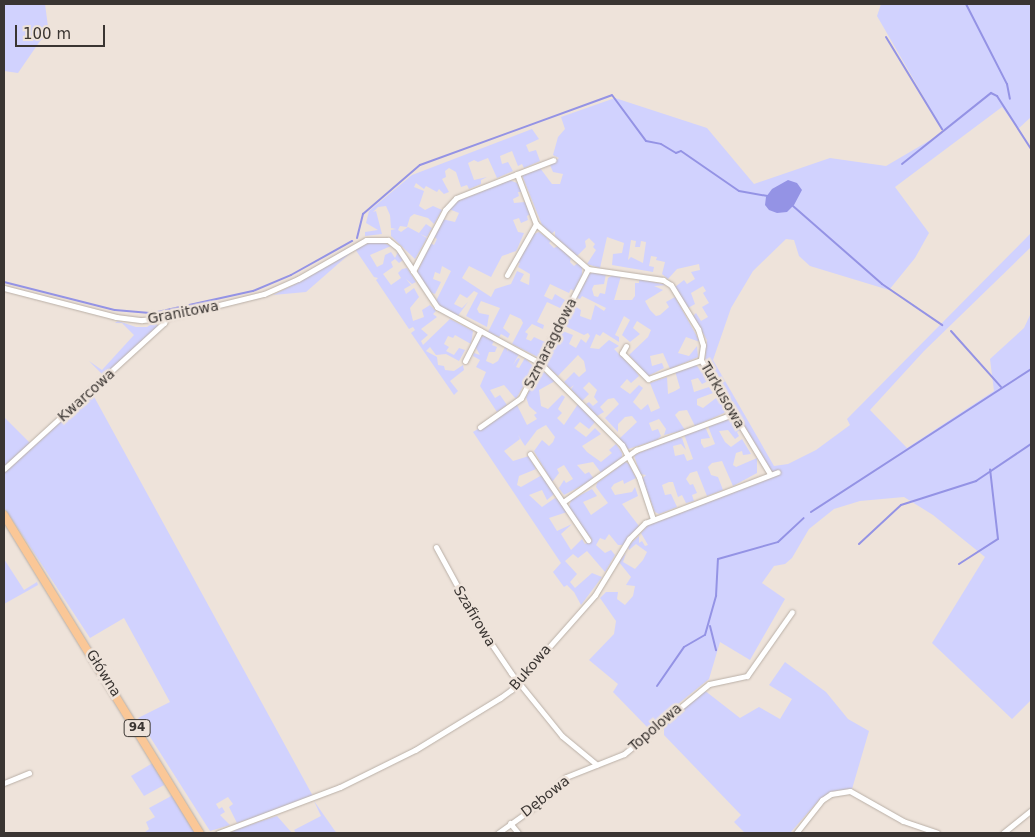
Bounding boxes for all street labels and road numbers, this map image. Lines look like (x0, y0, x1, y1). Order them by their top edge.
street label: Szmaragdowa (520, 295, 580, 391)
street label: Granitowa (146, 297, 220, 327)
street label: Turkusowa (697, 359, 749, 431)
street label: Kwarcowa (54, 365, 118, 425)
street label: Szafirowa (450, 583, 500, 649)
street label: Bukowa (506, 641, 554, 693)
street label: Główna (83, 646, 125, 700)
street label: Topolowa (625, 699, 685, 755)
road number: 94 (123, 718, 151, 738)
street label: Dębowa (517, 772, 573, 820)

